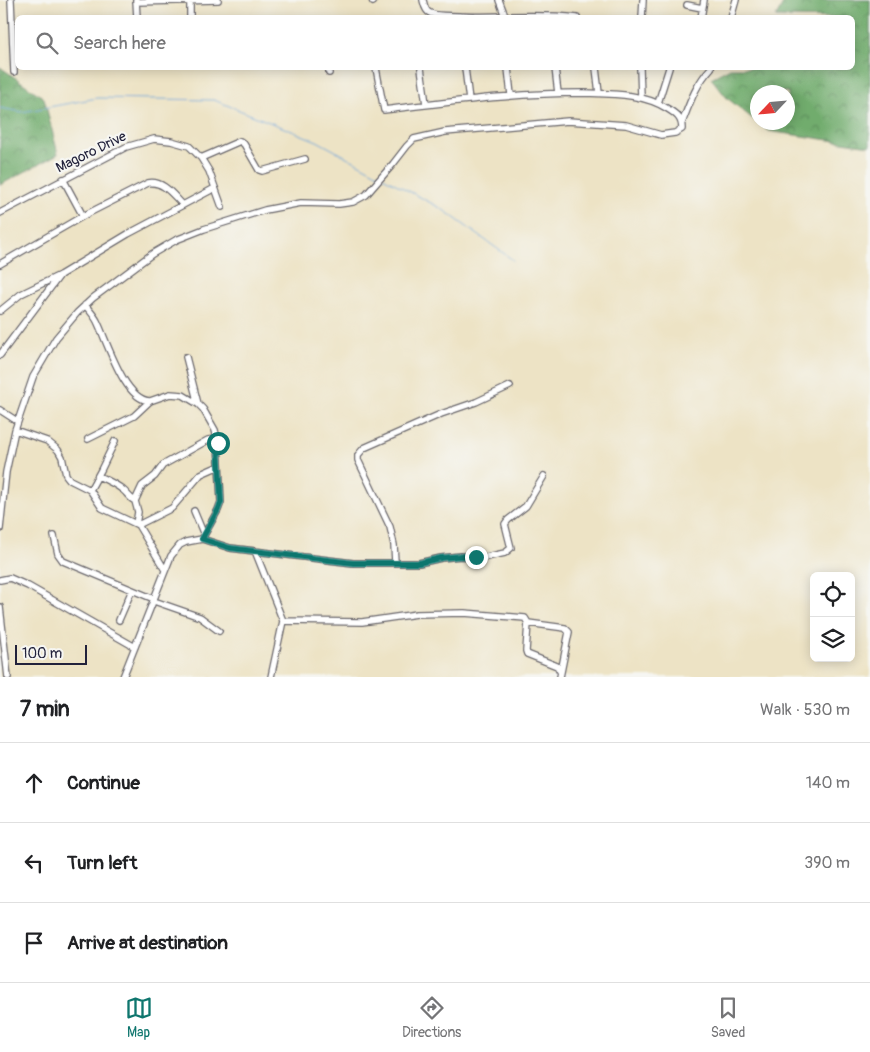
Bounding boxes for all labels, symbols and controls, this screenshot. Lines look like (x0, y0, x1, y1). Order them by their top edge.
search box (15, 15, 855, 70)
icon: search (33, 29, 61, 57)
text: Search here (73, 31, 166, 55)
north arrow (750, 85, 795, 130)
street label: Magoro Drive (53, 128, 129, 176)
route start (207, 432, 230, 455)
route end (465, 546, 488, 569)
map controls (810, 572, 855, 662)
button: locate (810, 572, 855, 617)
button: layers (810, 617, 855, 662)
scale bar (15, 642, 88, 665)
text: 100 m (22, 645, 62, 662)
text: 7 min (20, 696, 70, 723)
text: Walk · 530 m (760, 700, 850, 720)
icon: ahead (20, 769, 48, 797)
text: Continue (67, 771, 140, 795)
text: 140 m (806, 773, 850, 793)
icon: left (20, 849, 48, 877)
text: Turn left (67, 851, 137, 875)
text: 390 m (804, 853, 850, 873)
icon: arrive (20, 929, 48, 957)
text: Arrive at destination (67, 931, 228, 955)
tab: Map (125, 994, 153, 1041)
tab: Directions (402, 994, 461, 1041)
tab: Saved (711, 994, 745, 1041)

